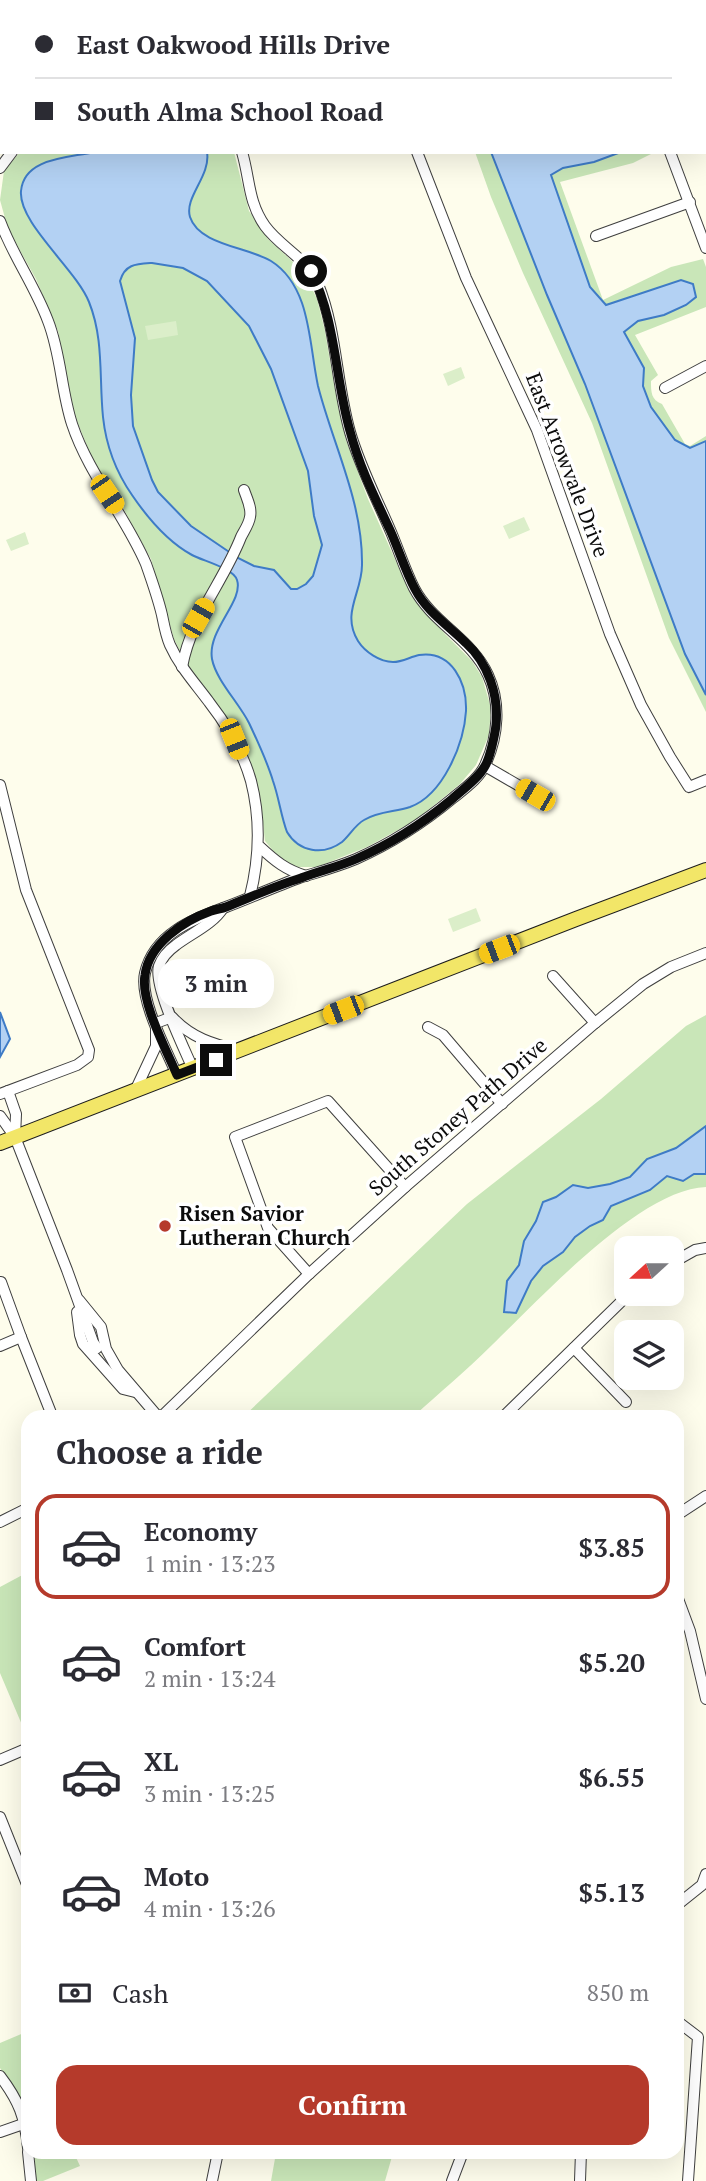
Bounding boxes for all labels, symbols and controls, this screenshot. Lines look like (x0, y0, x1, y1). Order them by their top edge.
text: East Oakwood Hills Drive (77, 27, 390, 61)
text: South Alma School Road (77, 94, 383, 128)
route start (295, 255, 327, 287)
street label: East Arrowvale Drive (520, 368, 616, 561)
car (87, 471, 128, 517)
car (179, 595, 218, 641)
car (217, 716, 252, 762)
car (512, 775, 559, 815)
car (476, 932, 523, 966)
callout: 3 min (158, 958, 274, 1007)
text: 3 min (185, 968, 247, 999)
car (320, 993, 367, 1027)
street label: South Stoney Path Drive (362, 1031, 552, 1201)
route end (200, 1044, 232, 1076)
place label: Risen Savior Lutheran Church (179, 1199, 351, 1251)
marker: Risen Savior Lutheran Church (157, 1218, 173, 1234)
north arrow (614, 1236, 684, 1306)
map controls (614, 1236, 684, 1390)
button: layers (614, 1320, 684, 1390)
text: Choose a ride (56, 1431, 263, 1473)
text: Economy (144, 1514, 257, 1548)
icon: car (60, 1515, 123, 1578)
text: $3.85 (579, 1530, 645, 1564)
text: 1 min · 13:23 (144, 1548, 276, 1579)
text: Comfort (144, 1629, 246, 1663)
icon: car (60, 1630, 123, 1693)
text: $5.20 (579, 1645, 645, 1679)
text: 2 min · 13:24 (144, 1663, 276, 1694)
text: XL (144, 1744, 178, 1778)
icon: car (60, 1745, 123, 1808)
text: $6.55 (579, 1760, 645, 1794)
text: 3 min · 13:25 (144, 1778, 276, 1809)
text: Moto (144, 1859, 209, 1893)
icon: car (60, 1860, 123, 1923)
text: $5.13 (579, 1875, 645, 1909)
text: 4 min · 13:26 (144, 1893, 276, 1924)
icon: cash (56, 1974, 94, 2012)
text: Cash (112, 1976, 168, 2010)
text: 850 m (587, 1977, 649, 2008)
button: Confirm (56, 2065, 649, 2145)

